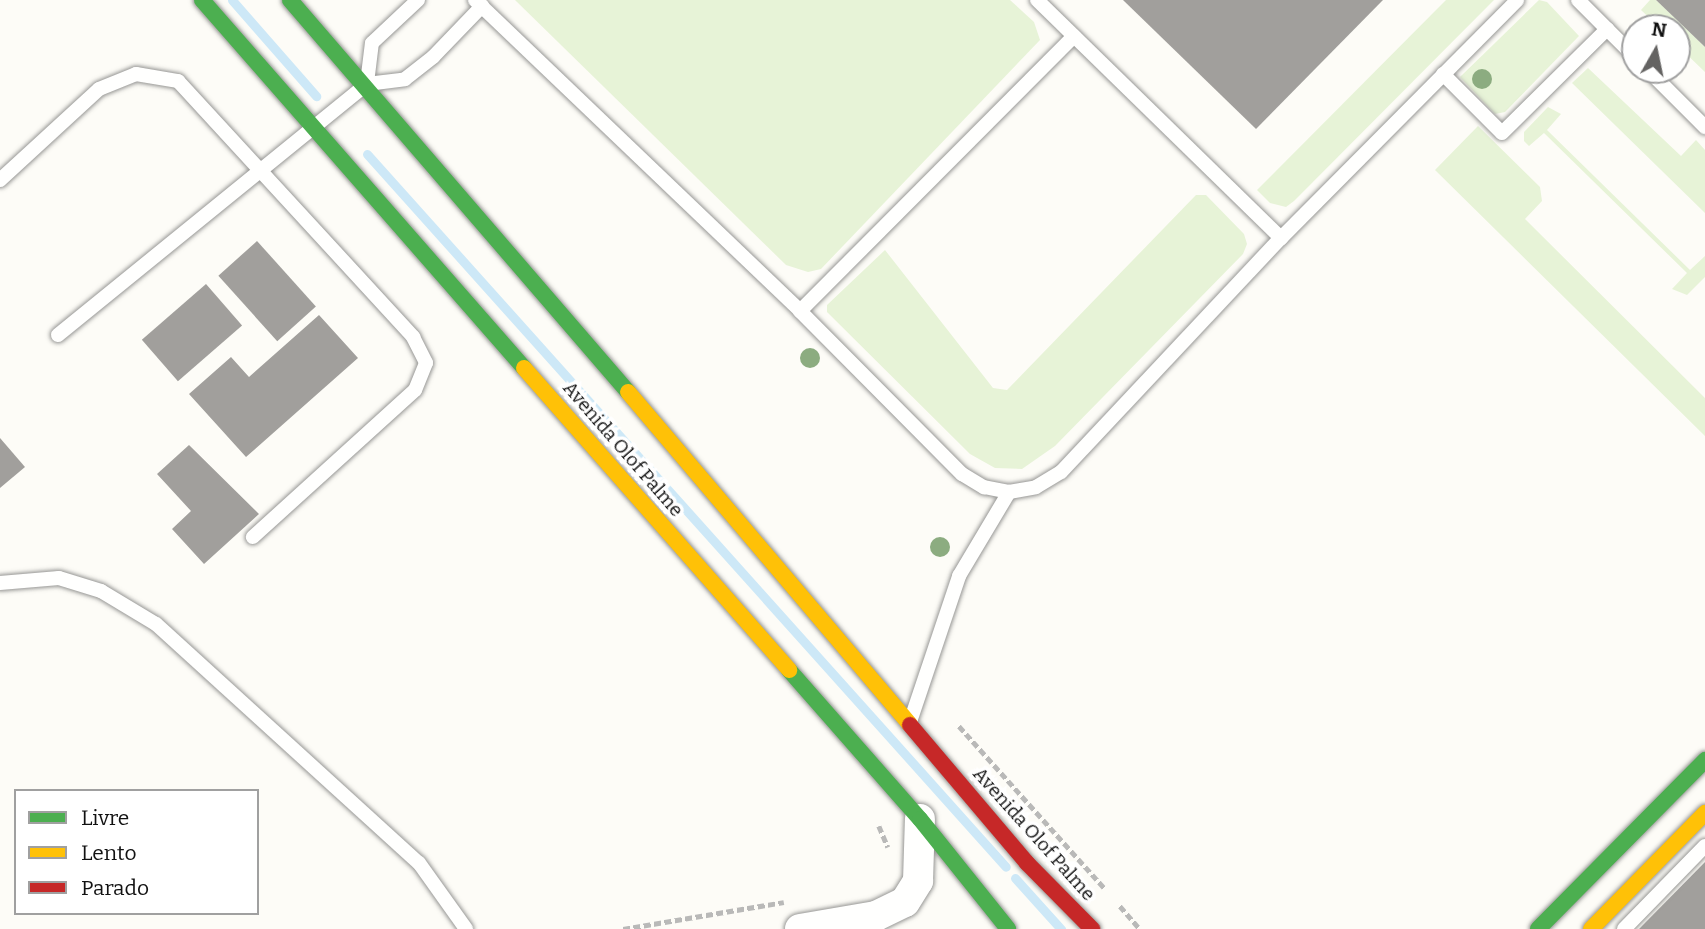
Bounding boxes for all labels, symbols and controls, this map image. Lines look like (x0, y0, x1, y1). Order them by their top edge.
north arrow (1621, 14, 1691, 84)
text: N (1650, 17, 1668, 42)
street label: Avenida Olof Palme (558, 377, 688, 521)
street label: Avenida Olof Palme (968, 763, 1100, 905)
legend (14, 789, 259, 915)
text: Livre (81, 805, 129, 831)
text: Lento (81, 840, 137, 866)
text: Parado (81, 875, 149, 901)

